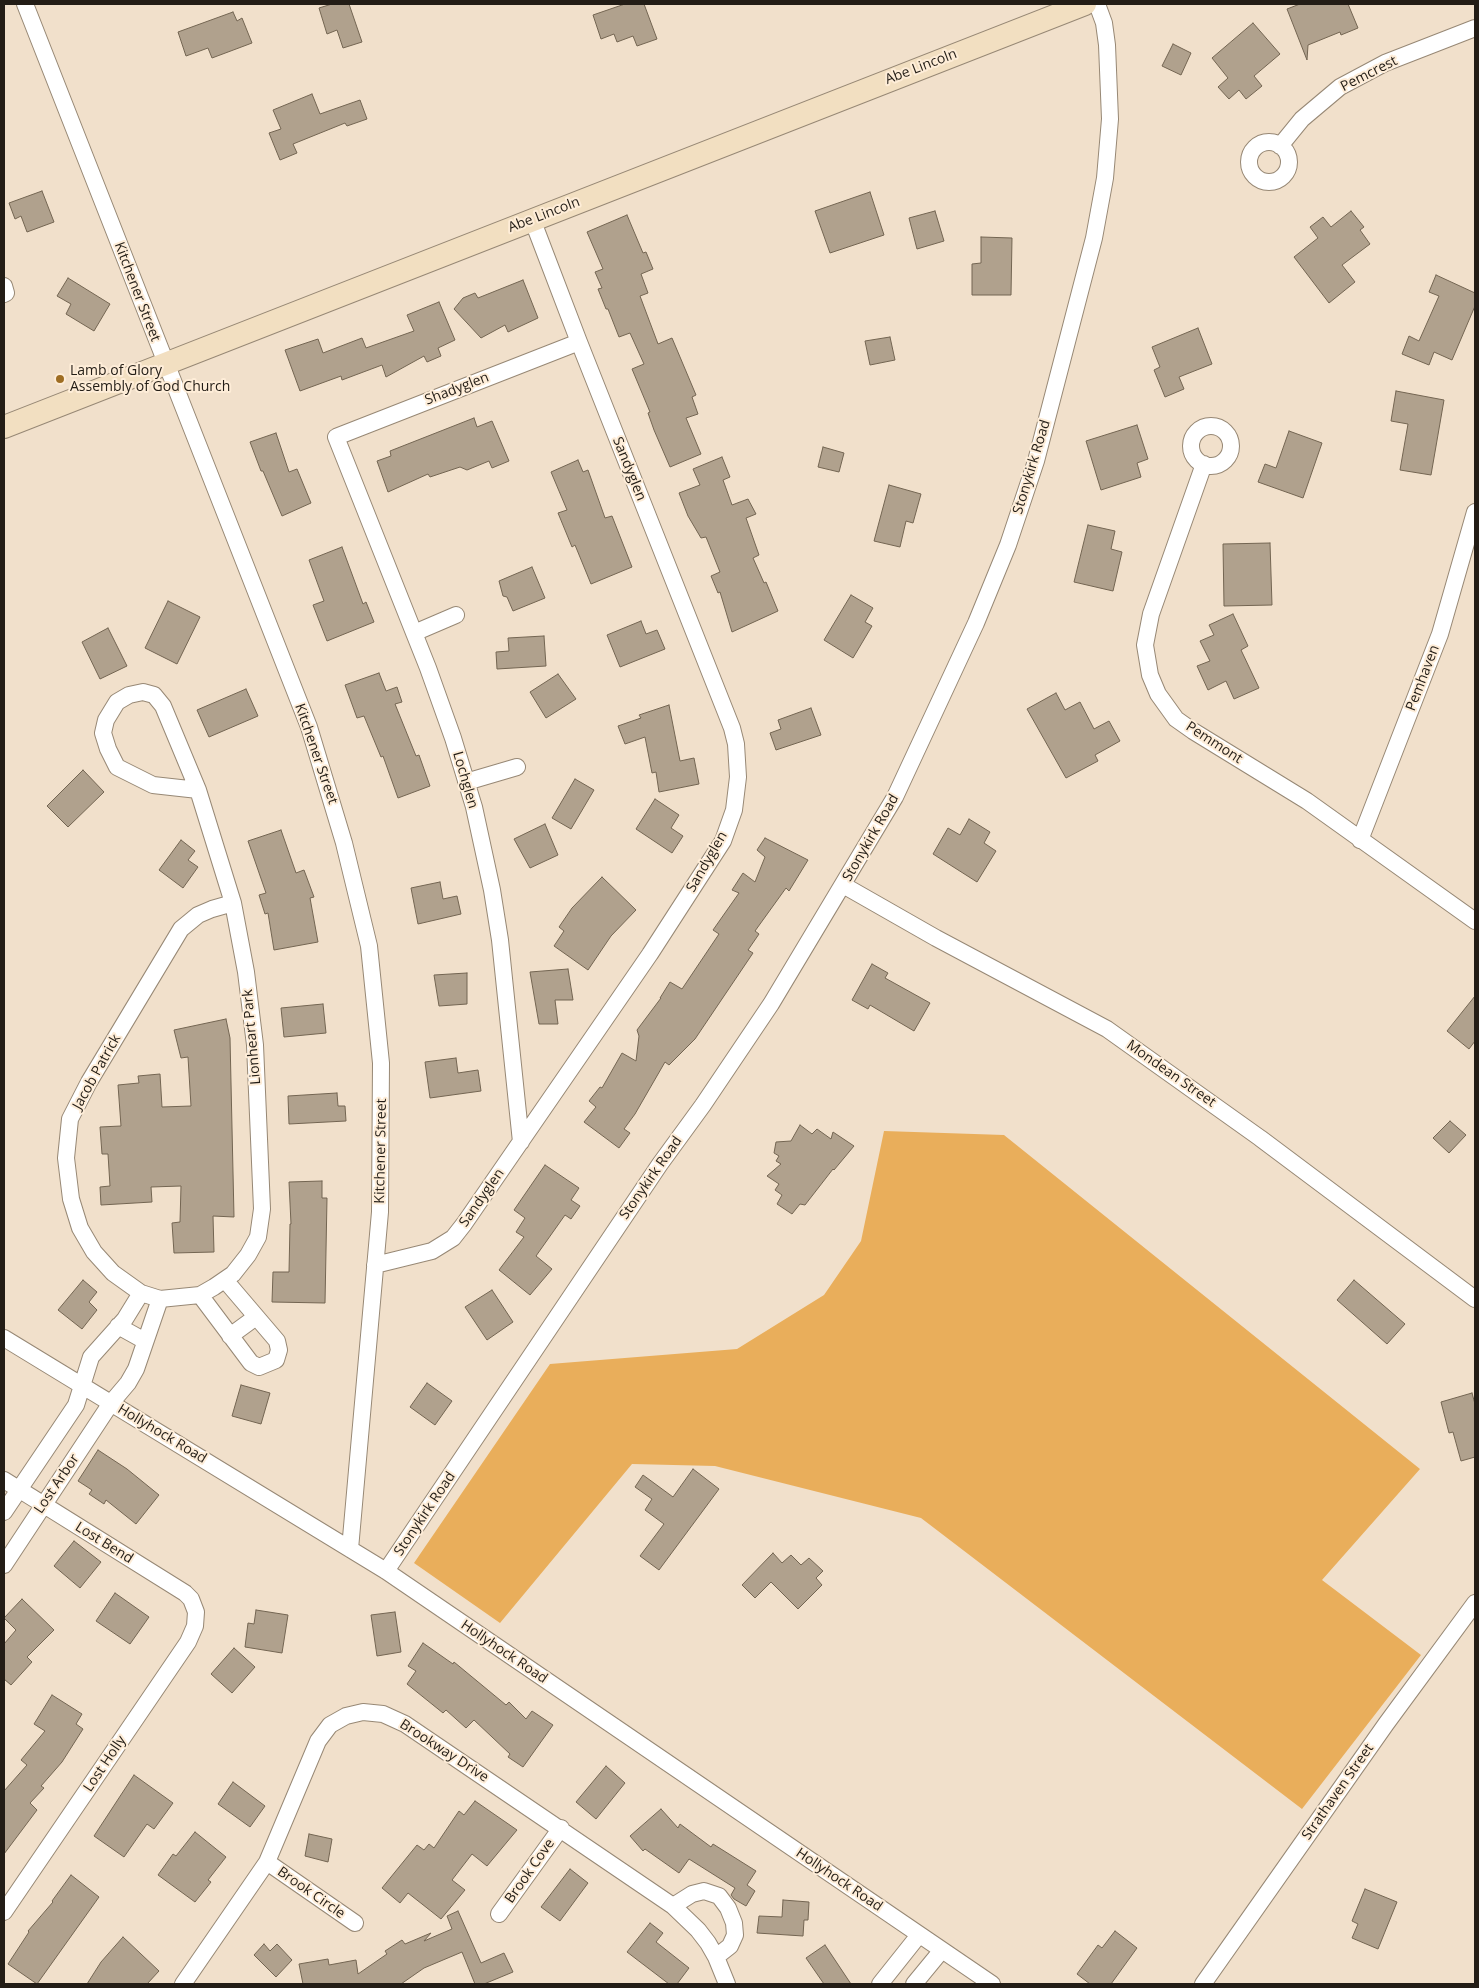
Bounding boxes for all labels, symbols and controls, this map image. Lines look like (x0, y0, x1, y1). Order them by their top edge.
street label: Abe Lincoln (883, 46, 959, 88)
street label: Pemcrest (1338, 53, 1400, 95)
street label: Abe Lincoln (506, 194, 582, 236)
street label: Kitchener Street (110, 240, 164, 344)
place label: Lamb of Glory Assembly of God Church (70, 363, 230, 396)
street label: Shadyglen (423, 369, 491, 409)
marker: Lamb of Glory Assembly of God Church (54, 373, 66, 385)
street label: Stonykirk Road (1010, 418, 1054, 516)
street label: Sandyglen (609, 435, 649, 503)
street label: Pemhaven (1403, 643, 1443, 713)
street label: Kitchener Street (291, 702, 341, 806)
street label: Pemmont (1183, 718, 1245, 768)
street label: Lochglen (449, 750, 481, 810)
street label: Stonykirk Road (839, 791, 903, 885)
street label: Sandyglen (683, 829, 731, 895)
street label: Lionheart Park (239, 989, 265, 1085)
street label: Jacob Patrick (69, 1031, 125, 1113)
street label: Mondean Street (1123, 1037, 1219, 1111)
street label: Kitchener Street (372, 1098, 390, 1204)
street label: Stonykirk Road (616, 1133, 686, 1223)
street label: Sandyglen (456, 1166, 508, 1230)
street label: Hollyhock Road (114, 1401, 210, 1467)
street label: Lost Arbor (31, 1451, 83, 1517)
street label: Stonykirk Road (391, 1469, 459, 1559)
street label: Lost Bend (72, 1519, 136, 1567)
street label: Hollyhock Road (457, 1617, 551, 1687)
street label: Brookway Drive (396, 1716, 492, 1786)
street label: Lost Holly (80, 1733, 130, 1795)
street label: Strathaven Street (1299, 1741, 1377, 1843)
street label: Brook Cove (502, 1836, 558, 1906)
street label: Hollyhock Road (792, 1845, 886, 1915)
street label: Brook Circle (274, 1864, 348, 1922)

